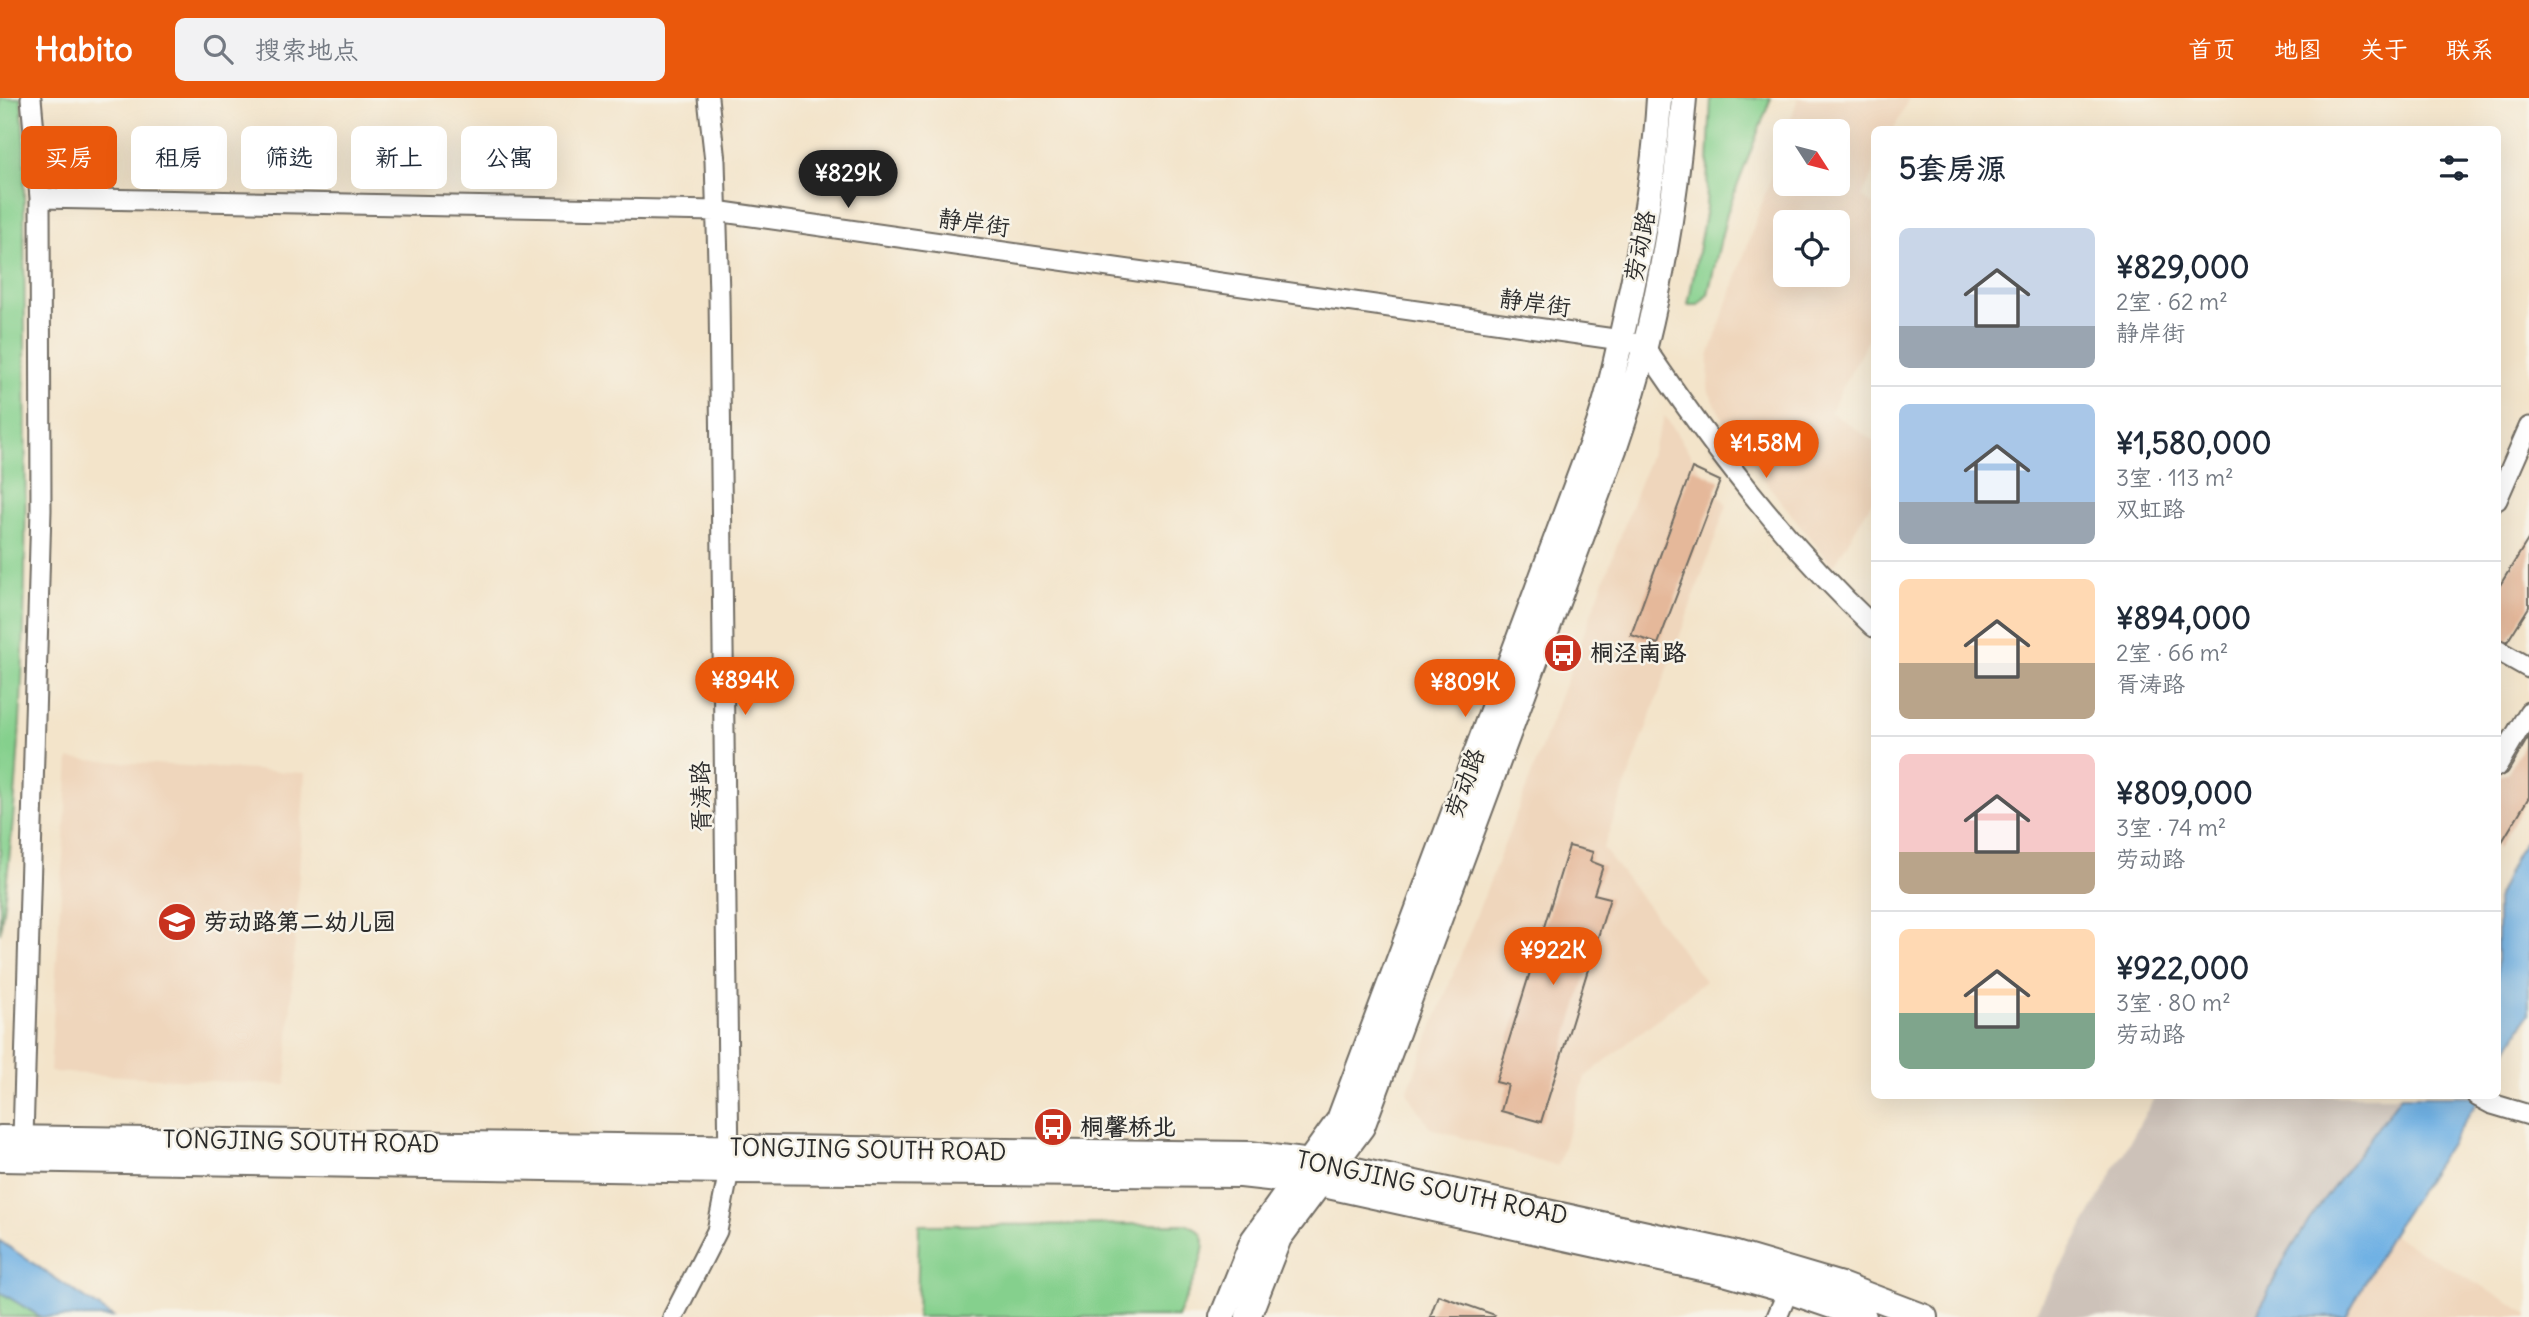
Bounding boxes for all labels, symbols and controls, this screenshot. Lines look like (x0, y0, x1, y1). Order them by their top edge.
search box (175, 18, 665, 81)
text: Habito (35, 28, 133, 70)
icon: search (199, 30, 237, 68)
text: 搜索地点 (255, 33, 359, 66)
text: 首页 (2188, 34, 2236, 64)
text: 地图 (2274, 34, 2322, 64)
text: 关于 (2360, 34, 2408, 64)
text: 联系 (2446, 34, 2494, 64)
north arrow (1773, 119, 1850, 196)
map controls (1773, 119, 1850, 287)
chip: 买房 (21, 126, 117, 189)
chip: 租房 (131, 126, 227, 189)
chip: 筛选 (241, 126, 337, 189)
chip: 新上 (351, 126, 447, 189)
chip: 公寓 (461, 126, 557, 189)
text: 5套房源 (1899, 149, 2006, 187)
icon: filters (2435, 149, 2473, 187)
pin: ¥829K (799, 150, 897, 210)
text: ¥829K (815, 158, 881, 187)
street label: 静岸街 (936, 202, 1012, 242)
street label: 劳动路 (1617, 208, 1661, 284)
button: locate (1773, 210, 1850, 287)
text: ¥829,000 (2116, 248, 2249, 286)
icon: home (1955, 256, 2039, 340)
street label: 静岸街 (1497, 282, 1573, 322)
text: 2室 · 62 m² (2116, 287, 2228, 316)
text: 静岸街 (2116, 318, 2185, 347)
pin: ¥1.58M (1709, 420, 1823, 480)
text: ¥1,580,000 (2116, 424, 2272, 462)
text: ¥1.58M (1730, 428, 1802, 457)
icon: home (1955, 432, 2039, 516)
text: 3室 · 113 m² (2116, 463, 2234, 492)
text: 双虹路 (2116, 494, 2185, 523)
text: ¥894,000 (2116, 599, 2251, 637)
icon: home (1955, 607, 2039, 691)
bus stop icon: 桐泾南路 (1542, 632, 1584, 674)
place label: 桐泾南路 (1590, 637, 1687, 667)
text: 2室 · 66 m² (2116, 638, 2228, 667)
pin: ¥894K (696, 658, 794, 717)
pin: ¥809K (1416, 660, 1514, 719)
text: ¥894K (711, 665, 779, 694)
text: ¥809K (1430, 667, 1500, 696)
text: 胥涛路 (2116, 669, 2185, 698)
street label: 劳动路 (1438, 744, 1490, 822)
street label: 胥涛路 (684, 761, 716, 833)
text: ¥809,000 (2116, 774, 2253, 812)
icon: home (1955, 782, 2039, 866)
text: 3室 · 74 m² (2116, 813, 2226, 842)
text: 劳动路 (2116, 844, 2185, 873)
school or university icon: 劳动路第二幼儿园 (156, 901, 198, 943)
place label: 劳动路第二幼儿园 (204, 906, 396, 936)
pin: ¥922K (1504, 928, 1602, 987)
text: ¥922K (1520, 935, 1586, 964)
text: ¥922,000 (2116, 949, 2249, 987)
icon: home (1955, 957, 2039, 1041)
text: 3室 · 80 m² (2116, 988, 2231, 1017)
text: 劳动路 (2116, 1019, 2185, 1048)
bus stop icon: 桐馨桥北 (1032, 1106, 1074, 1148)
place label: 桐馨桥北 (1080, 1111, 1176, 1141)
street label: TONGJING SOUTH ROAD (162, 1124, 440, 1158)
street label: TONGJING SOUTH ROAD (729, 1132, 1007, 1166)
street label: TONGJING SOUTH ROAD (1294, 1144, 1571, 1230)

